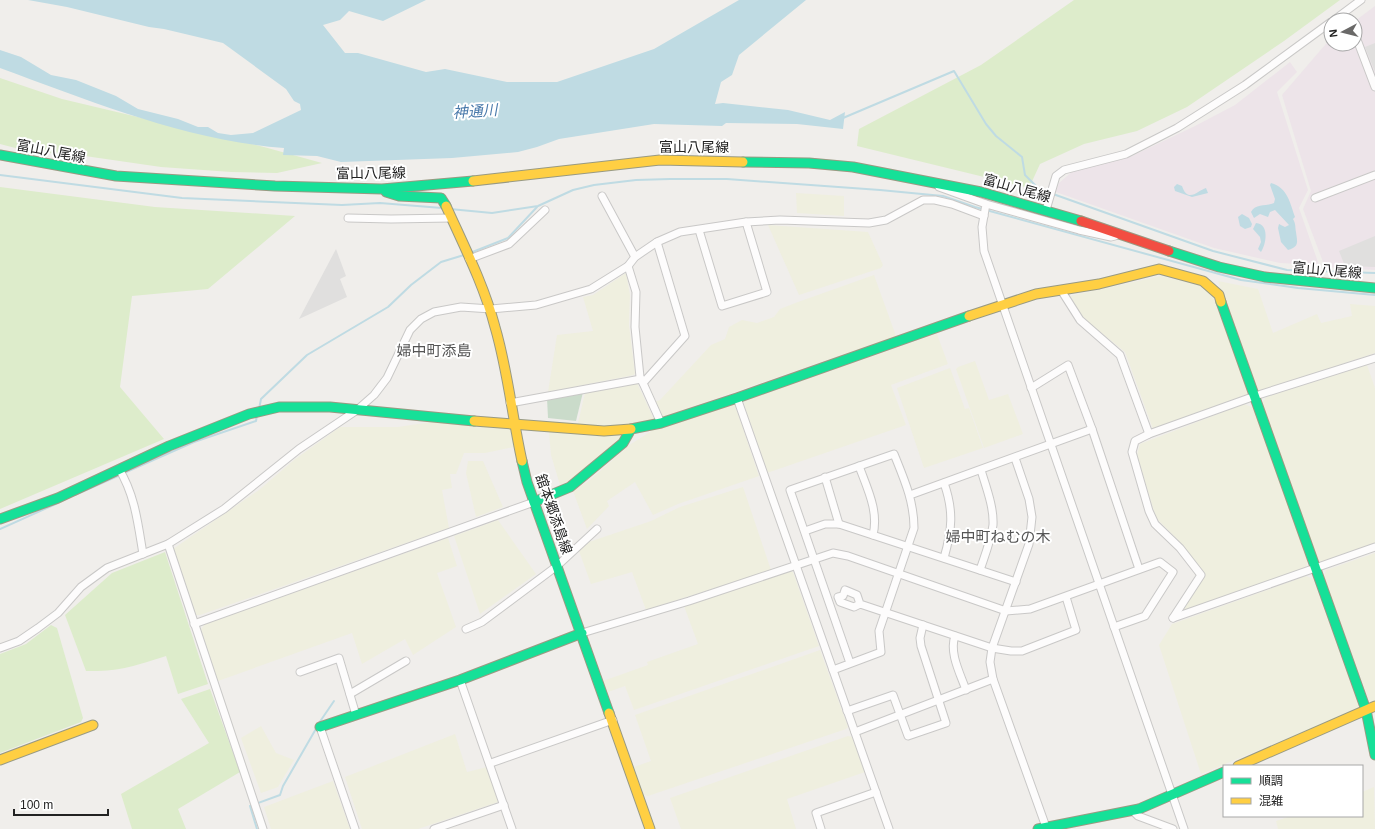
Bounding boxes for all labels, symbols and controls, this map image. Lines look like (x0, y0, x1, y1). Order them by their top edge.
north arrow (1323, 12, 1363, 52)
text: N (1327, 28, 1340, 38)
water label: 神通川 (452, 101, 500, 121)
street label: 富山八尾線 (15, 136, 87, 166)
street label: 富山八尾線 (659, 139, 729, 155)
street label: 富山八尾線 (336, 164, 406, 182)
street label: 富山八尾線 (981, 171, 1053, 205)
street label: 富山八尾線 (1291, 259, 1363, 281)
district label: 婦中町添島 (396, 342, 472, 359)
street label: 舘本郷添島線 (533, 472, 575, 556)
district label: 婦中町ねむの木 (945, 528, 1051, 545)
legend (1223, 765, 1363, 817)
text: 順調 (1259, 774, 1283, 788)
scale bar (14, 791, 108, 817)
text: 混雑 (1259, 794, 1283, 808)
text: 100 m (20, 798, 53, 812)

